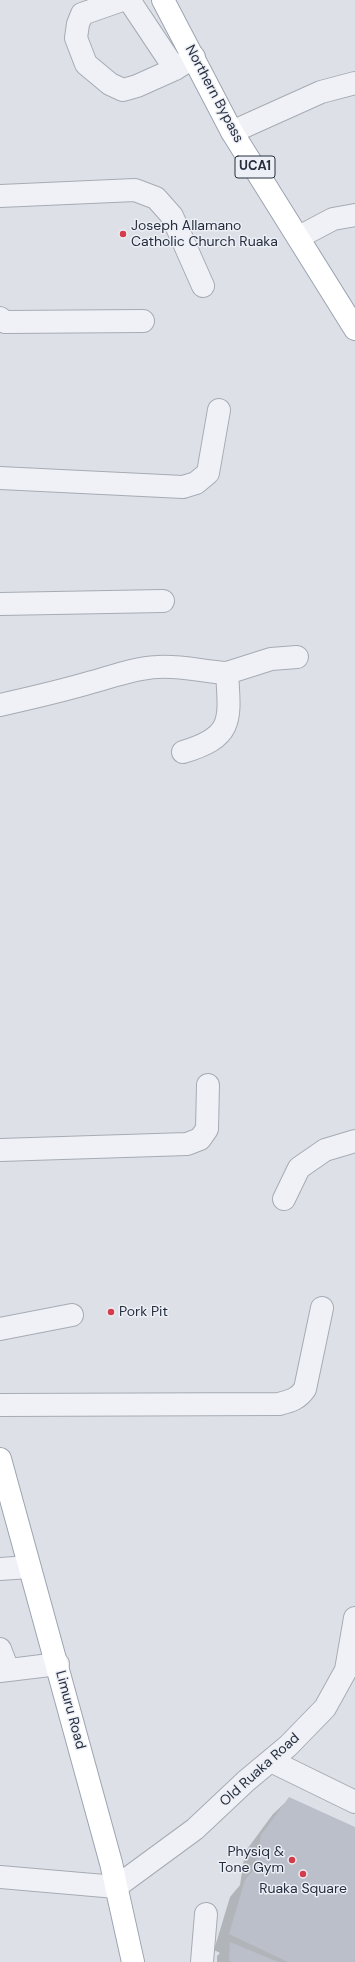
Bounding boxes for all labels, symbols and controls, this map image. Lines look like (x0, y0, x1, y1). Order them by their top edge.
street label: Northern Bypass (181, 42, 247, 146)
road number: UCA1 (235, 156, 275, 178)
place label: Joseph Allamano Catholic Church Ruaka (131, 218, 278, 250)
marker: Joseph Allamano Catholic Church Ruaka (118, 229, 128, 239)
place label: Pork Pit (119, 1304, 168, 1320)
marker: Pork Pit (106, 1307, 116, 1317)
street label: Limuru Road (51, 1669, 89, 1751)
street label: Old Ruaka Road (217, 1730, 303, 1810)
place label: Physiq & Tone Gym (219, 1844, 284, 1876)
marker: Physiq & Tone Gym (287, 1855, 297, 1865)
marker: Ruaka Square (298, 1869, 308, 1879)
place label: Ruaka Square (259, 1881, 347, 1897)

